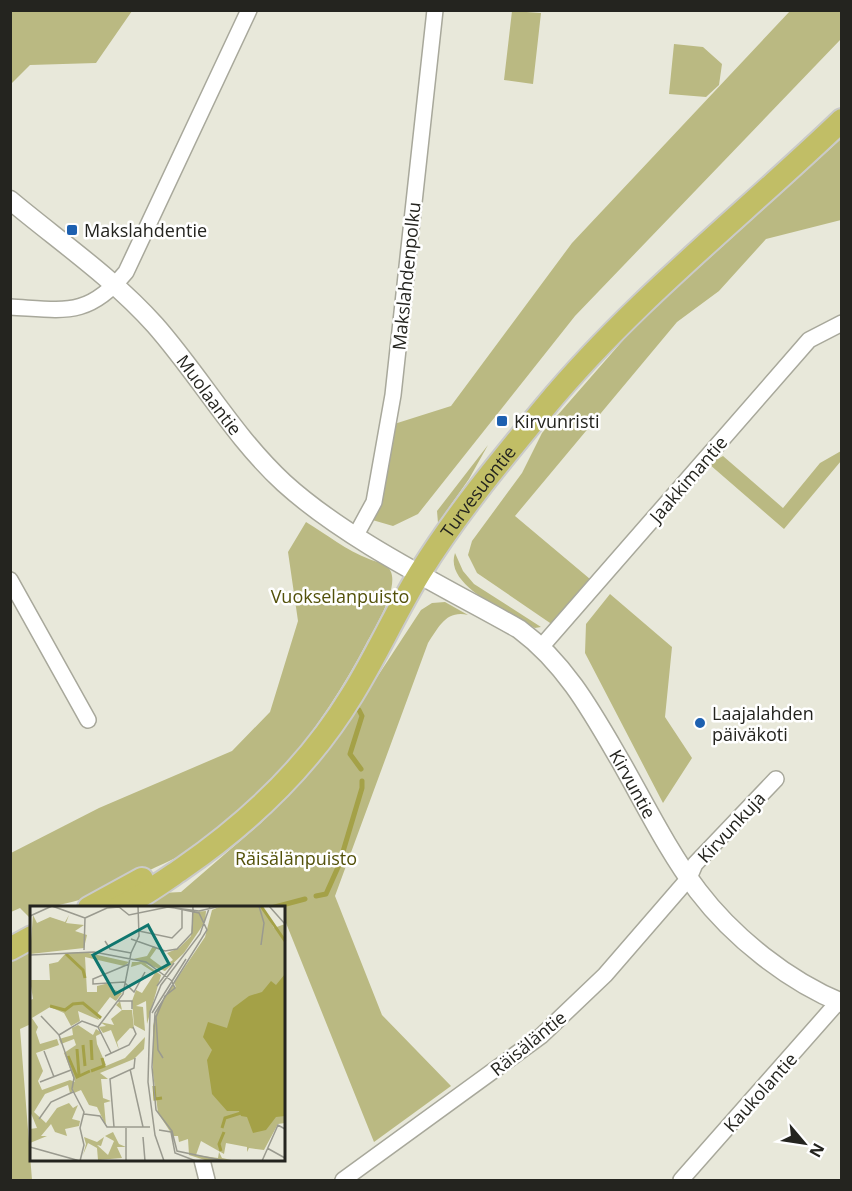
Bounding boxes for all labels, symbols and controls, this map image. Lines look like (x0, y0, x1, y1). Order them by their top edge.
street label: Makslahdenpolku (386, 201, 426, 351)
place label: Makslahdentie (84, 218, 207, 242)
marker: Makslahdentie (65, 223, 79, 237)
street label: Muolaantie (171, 349, 247, 440)
place label: Kirvunristi (514, 409, 599, 433)
marker: Kirvunristi (495, 414, 509, 428)
street label: Jaakkimantie (643, 431, 732, 529)
street label: Turvesuontie (435, 440, 521, 542)
park label: Vuokselanpuisto (271, 584, 409, 608)
place label: Laajalahden päiväkoti (712, 701, 814, 746)
marker: Laajalahden päiväkoti (693, 716, 707, 730)
street label: Kirvuntie (604, 745, 662, 823)
street label: Kirvunkuja (692, 786, 770, 868)
park label: Räisälänpuisto (235, 846, 357, 870)
inset map (30, 906, 285, 1161)
street label: Räisäläntie (485, 1005, 571, 1081)
street label: Kaukolantie (718, 1047, 802, 1137)
north arrow (774, 1113, 834, 1173)
text: N (804, 1139, 830, 1161)

